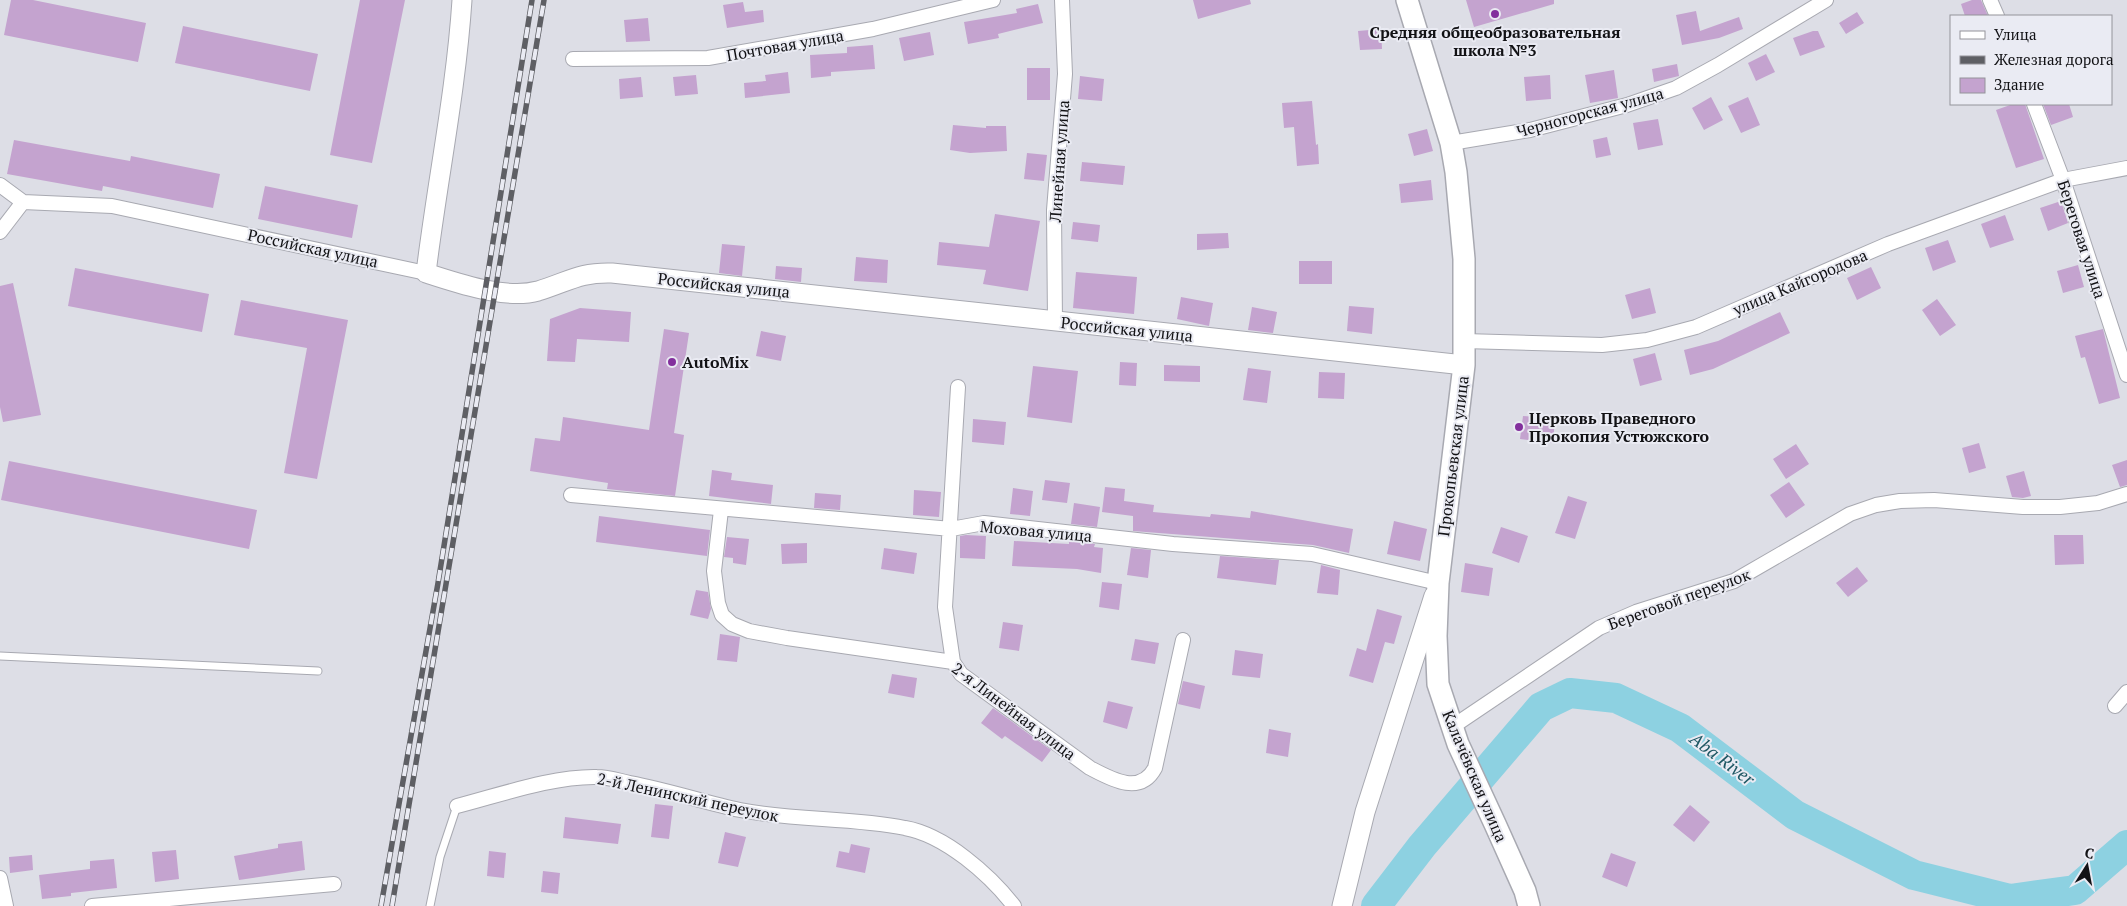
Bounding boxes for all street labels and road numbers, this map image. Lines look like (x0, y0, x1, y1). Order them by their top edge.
street label: Почтовая улица (725, 24, 845, 66)
street label: Черногорская улица (1514, 82, 1666, 142)
street label: Линейная улица (1044, 99, 1074, 224)
street label: Береговая улица (2052, 177, 2112, 301)
street label: Российская улица (246, 223, 380, 273)
street label: улица Кайгородова (1729, 244, 1871, 321)
street label: Российская улица (657, 267, 791, 303)
street label: Российская улица (1060, 311, 1194, 347)
street label: Прокопьевская улица (1432, 374, 1474, 538)
street label: Моховая улица (979, 515, 1093, 547)
street label: Береговой переулок (1605, 563, 1754, 635)
street label: 2-я Линейная улица (948, 657, 1080, 765)
street label: Калачёвская улица (1437, 707, 1513, 845)
street label: 2-й Ленинский переулок (595, 767, 781, 827)

